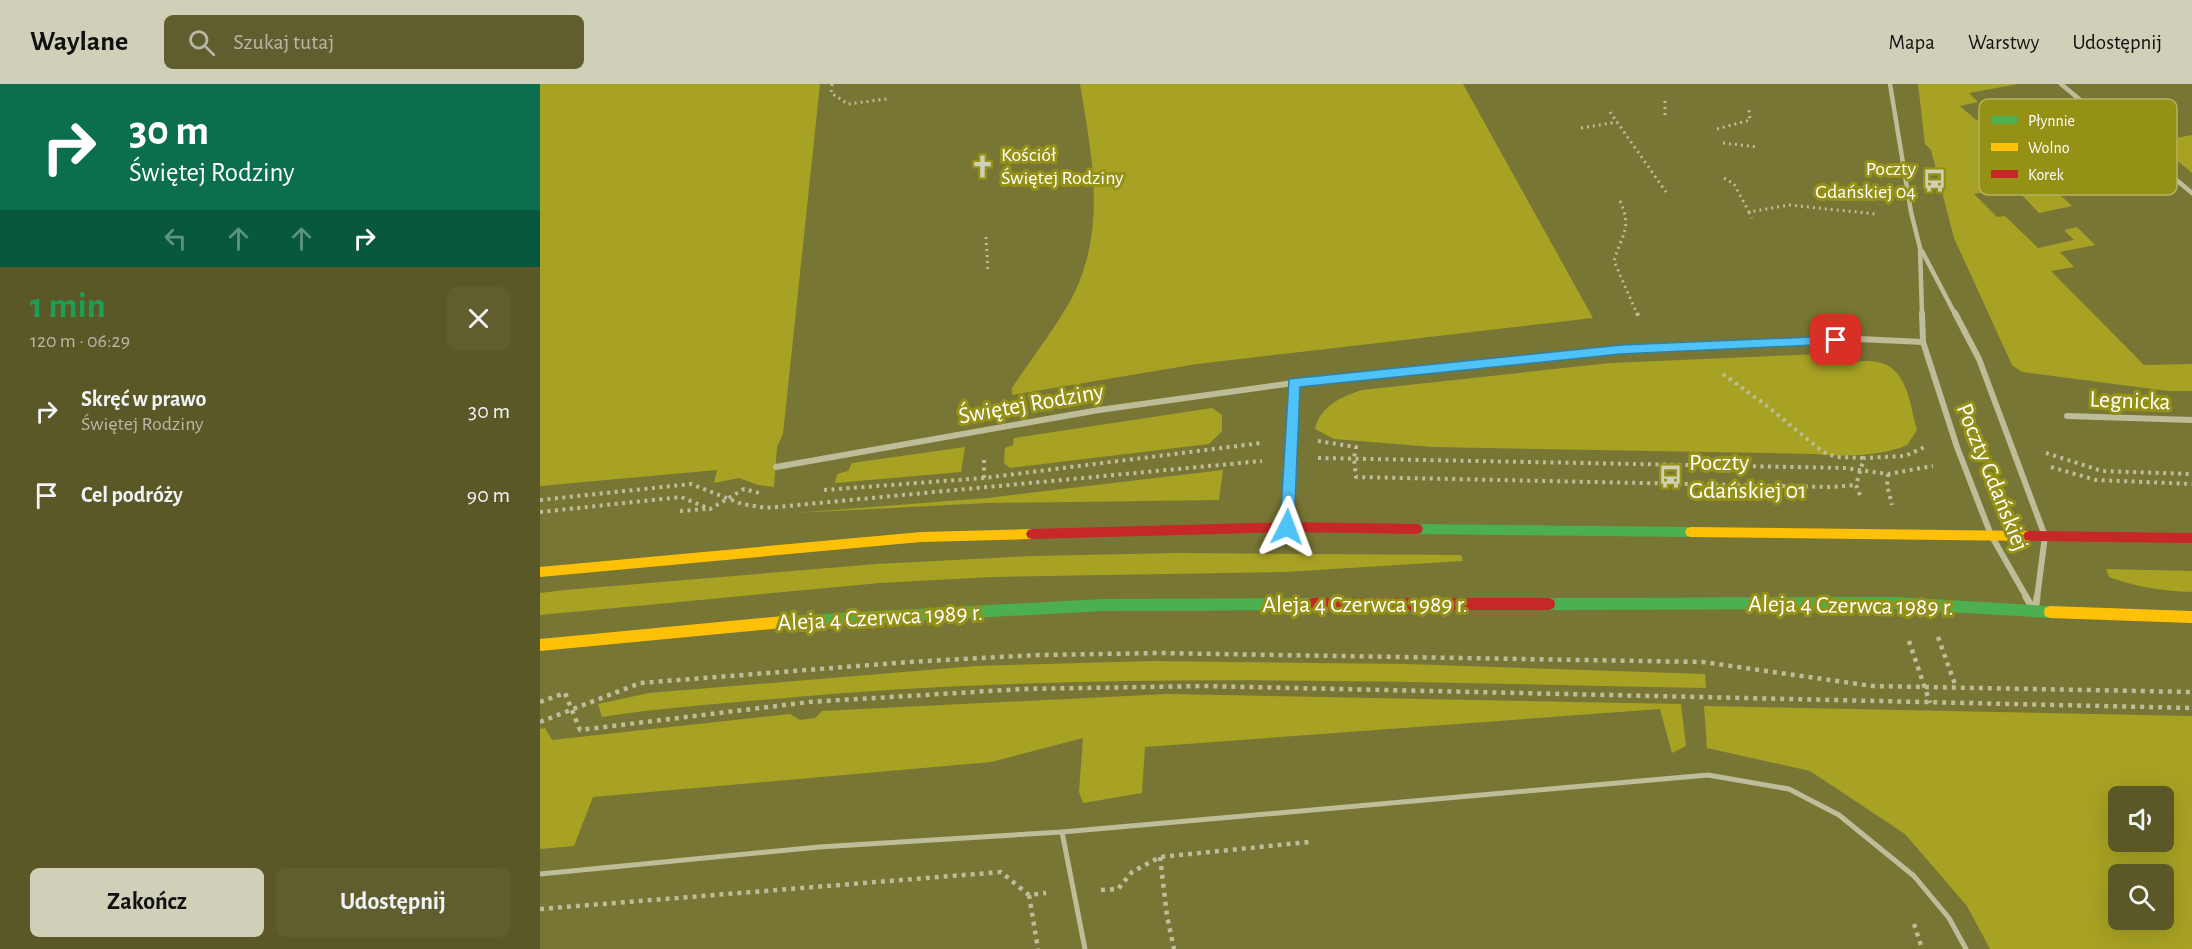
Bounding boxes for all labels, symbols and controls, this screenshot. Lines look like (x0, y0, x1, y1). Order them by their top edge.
search box (164, 15, 584, 69)
icon: search (185, 26, 218, 59)
text: Waylane (30, 28, 128, 56)
text: Szukaj tutaj (233, 31, 334, 53)
text: Mapa (1889, 32, 1935, 53)
text: Warstwy (1968, 32, 2039, 53)
text: Udostępnij (2072, 32, 2162, 53)
legend (1979, 99, 2177, 195)
icon: right (30, 108, 108, 186)
text: 30 m (129, 110, 209, 152)
text: Płynnie (2028, 113, 2075, 130)
text: Wolno (2028, 140, 2070, 156)
place label: Kościół Świętej Rodziny (1001, 145, 1124, 188)
church icon: Kościół Świętej Rodziny (970, 153, 996, 179)
text: Świętej Rodziny (129, 159, 295, 186)
place label: Poczty Gdańskiej 04 (1815, 159, 1916, 202)
bus stop icon: Poczty Gdańskiej 04 (1921, 167, 1947, 193)
text: Korek (2028, 167, 2065, 183)
icon: left (159, 222, 192, 255)
icon: ahead (222, 222, 255, 255)
icon: ahead (285, 222, 318, 255)
icon: right (348, 222, 381, 255)
button: close (447, 287, 510, 350)
text: 1 min (30, 288, 106, 324)
pin (1810, 314, 1861, 365)
icon: arrive (1819, 323, 1852, 356)
text: 120 m · 06:29 (30, 331, 130, 351)
street label: Świętej Rodziny (956, 377, 1106, 429)
text: Skręć w prawo (81, 388, 206, 410)
street label: Legnicka (2089, 388, 2171, 414)
icon: right (30, 395, 63, 428)
text: 30 m (468, 400, 510, 422)
street label: Poczty Gdańskiej (1952, 400, 2033, 555)
text: Świętej Rodziny (81, 414, 204, 434)
place label: Poczty Gdańskiej 01 (1689, 451, 1807, 503)
bus stop icon: Poczty Gdańskiej 01 (1658, 463, 1684, 489)
icon: arrive (30, 479, 63, 512)
text: Cel podróży (81, 484, 183, 506)
text: 90 m (467, 484, 510, 506)
position arrow (1255, 495, 1319, 559)
street label: Aleja 4 Czerwca 1989 r. (1748, 592, 1954, 620)
street label: Aleja 4 Czerwca 1989 r. (1262, 593, 1468, 617)
street label: Aleja 4 Czerwca 1989 r. (777, 601, 983, 635)
map controls (2108, 786, 2174, 930)
button: sound (2108, 786, 2174, 852)
button: search (2108, 864, 2174, 930)
button: Zakończ (30, 868, 264, 937)
button: Udostępnij (276, 868, 510, 937)

